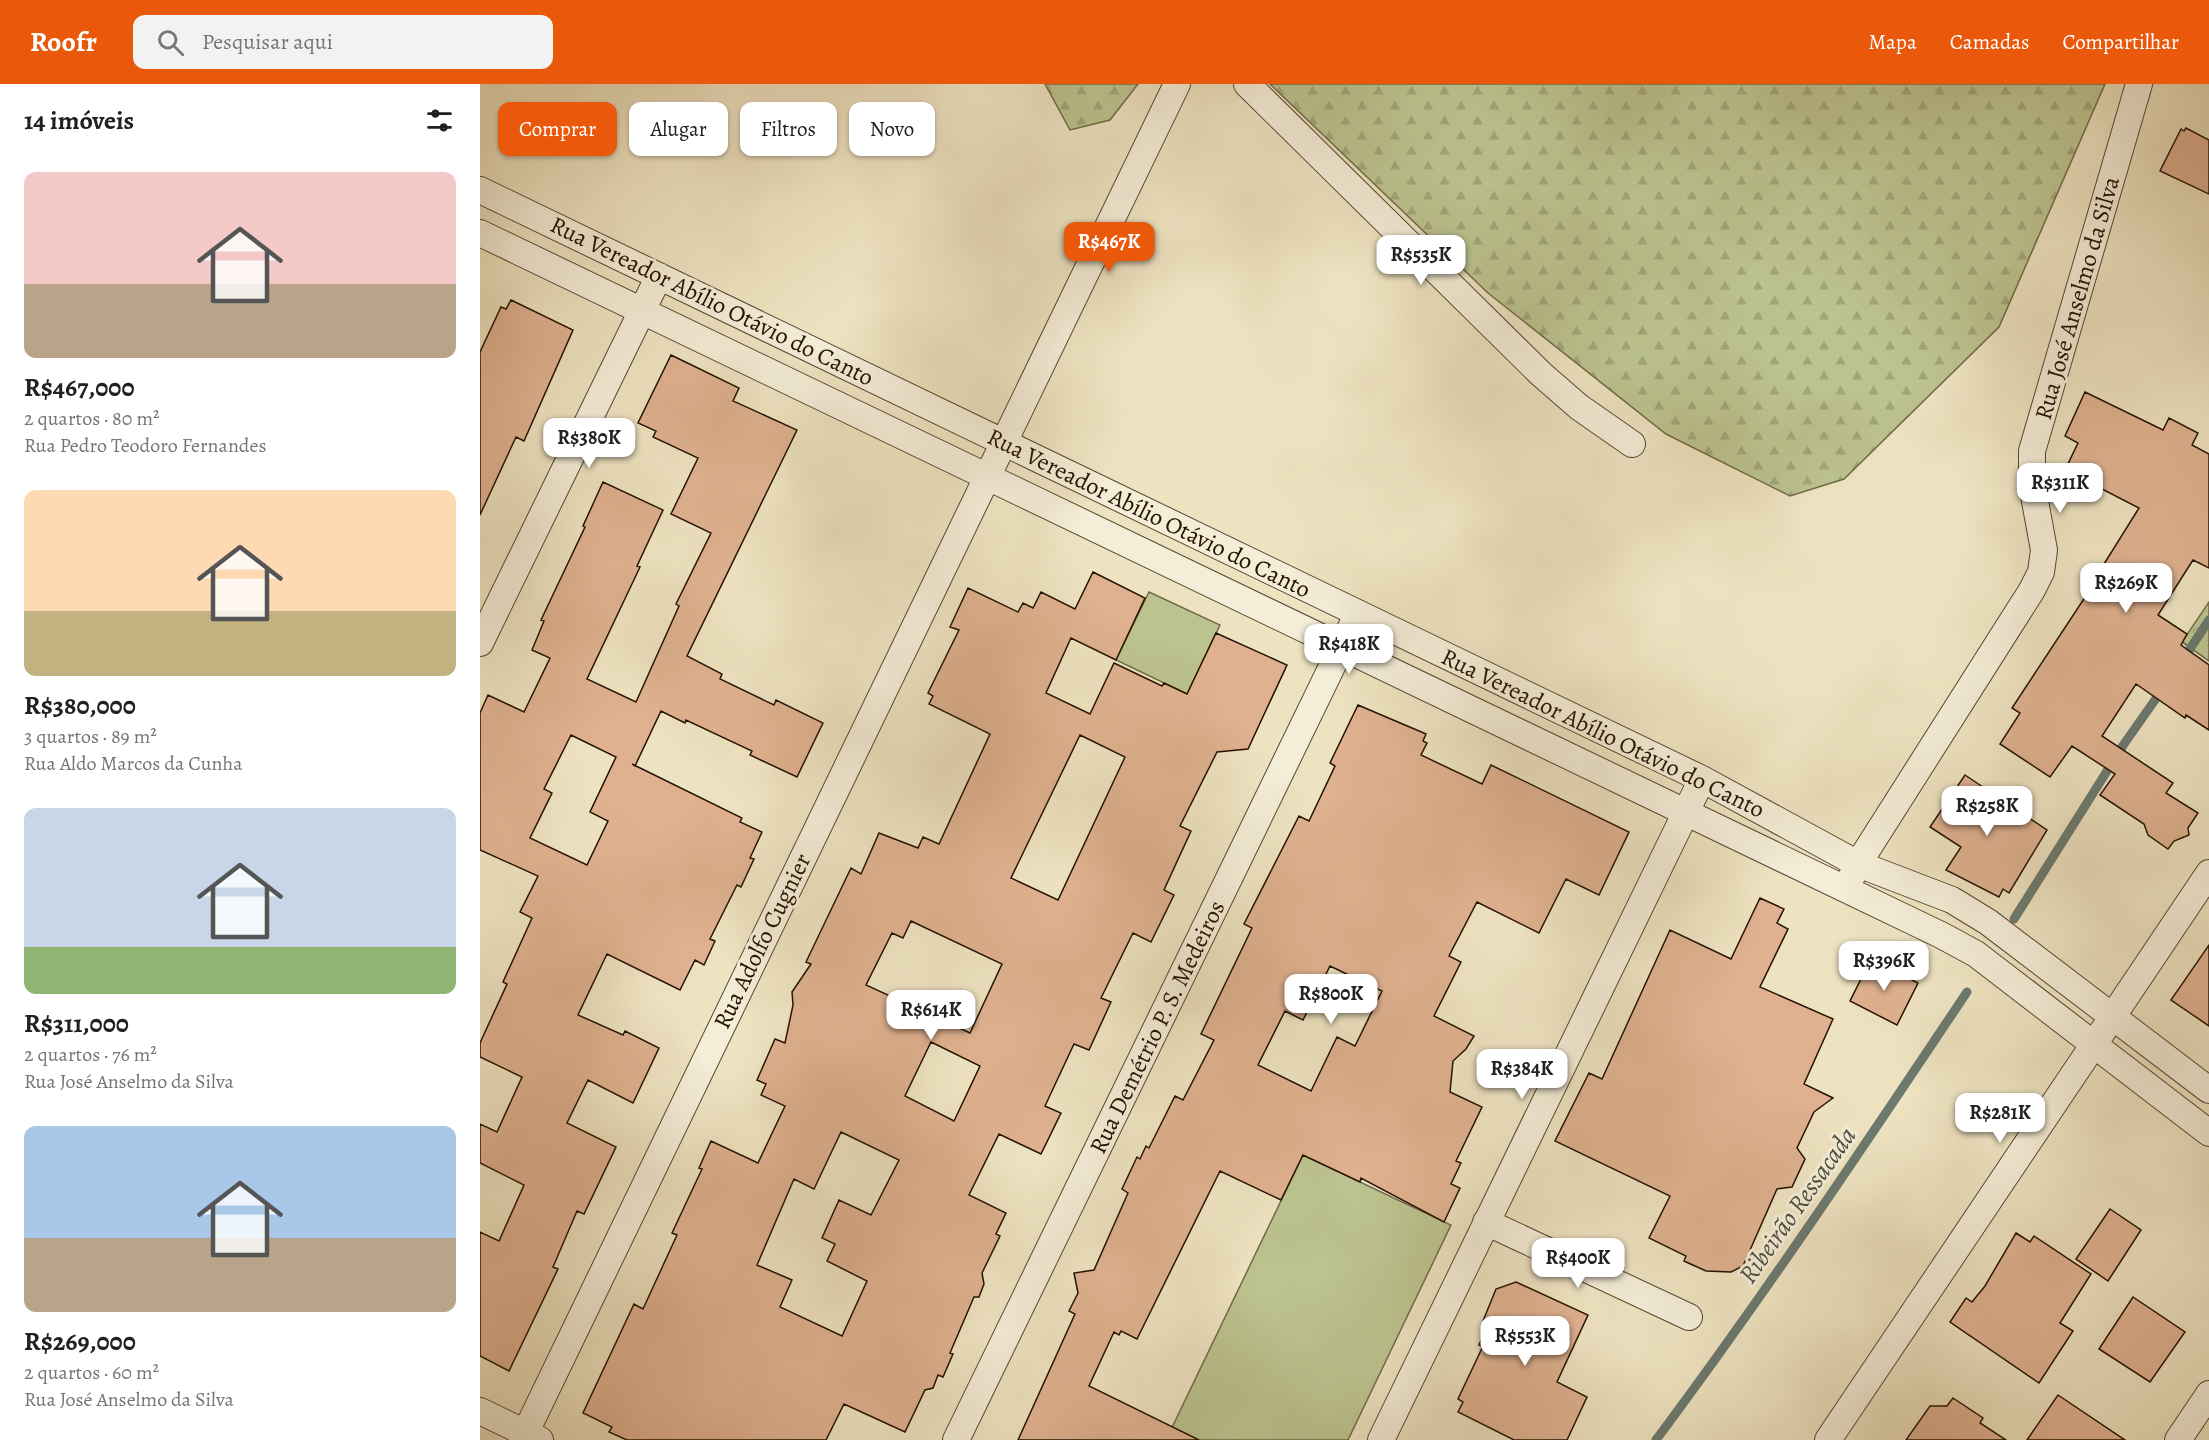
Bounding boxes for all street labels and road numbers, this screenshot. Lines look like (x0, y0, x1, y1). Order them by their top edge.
street label: Rua José Anselmo da Silva (2027, 172, 2127, 423)
street label: Rua Vereador Abílio Otávio do Canto (545, 209, 879, 393)
street label: Rua Vereador Abílio Otávio do Canto (982, 421, 1316, 605)
street label: Rua Vereador Abílio Otávio do Canto (1436, 641, 1770, 825)
street label: Rua Adolfo Cugnier (706, 848, 818, 1034)
street label: Rua Demétrio P. S. Medeiros (1082, 895, 1232, 1159)

